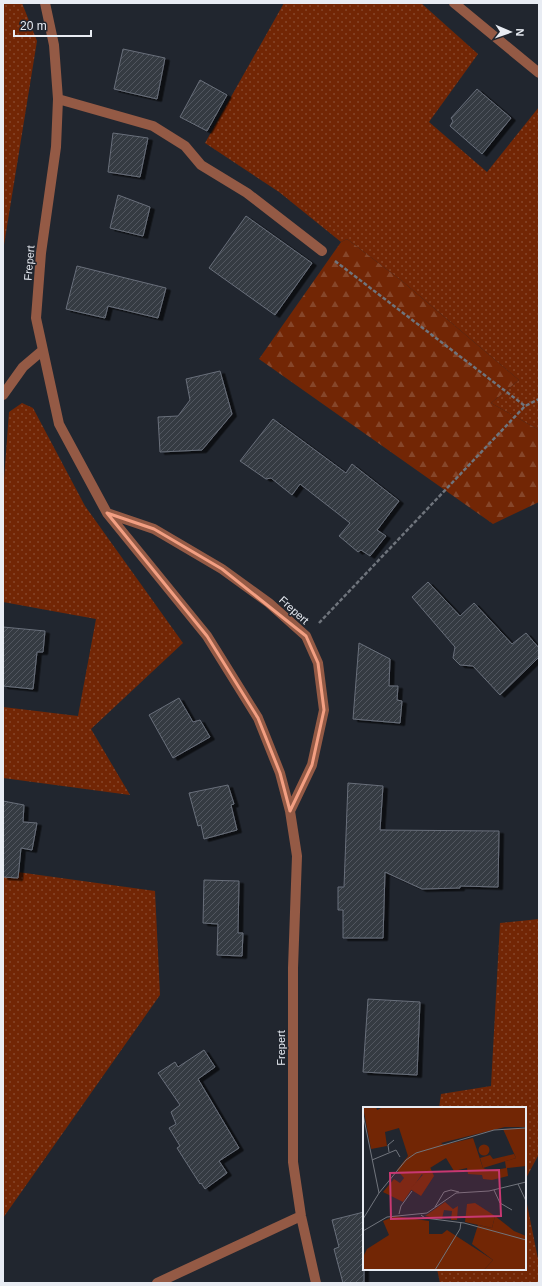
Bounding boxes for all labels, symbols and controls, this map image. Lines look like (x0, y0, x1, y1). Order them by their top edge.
scale bar (14, 12, 91, 38)
north arrow (490, 12, 530, 52)
text: 20 m (20, 19, 47, 33)
text: N (514, 28, 526, 37)
street label: Frepert (21, 245, 37, 281)
street label: Frepert (277, 594, 311, 626)
street label: Frepert (275, 1030, 287, 1066)
inset map (363, 1107, 526, 1270)

